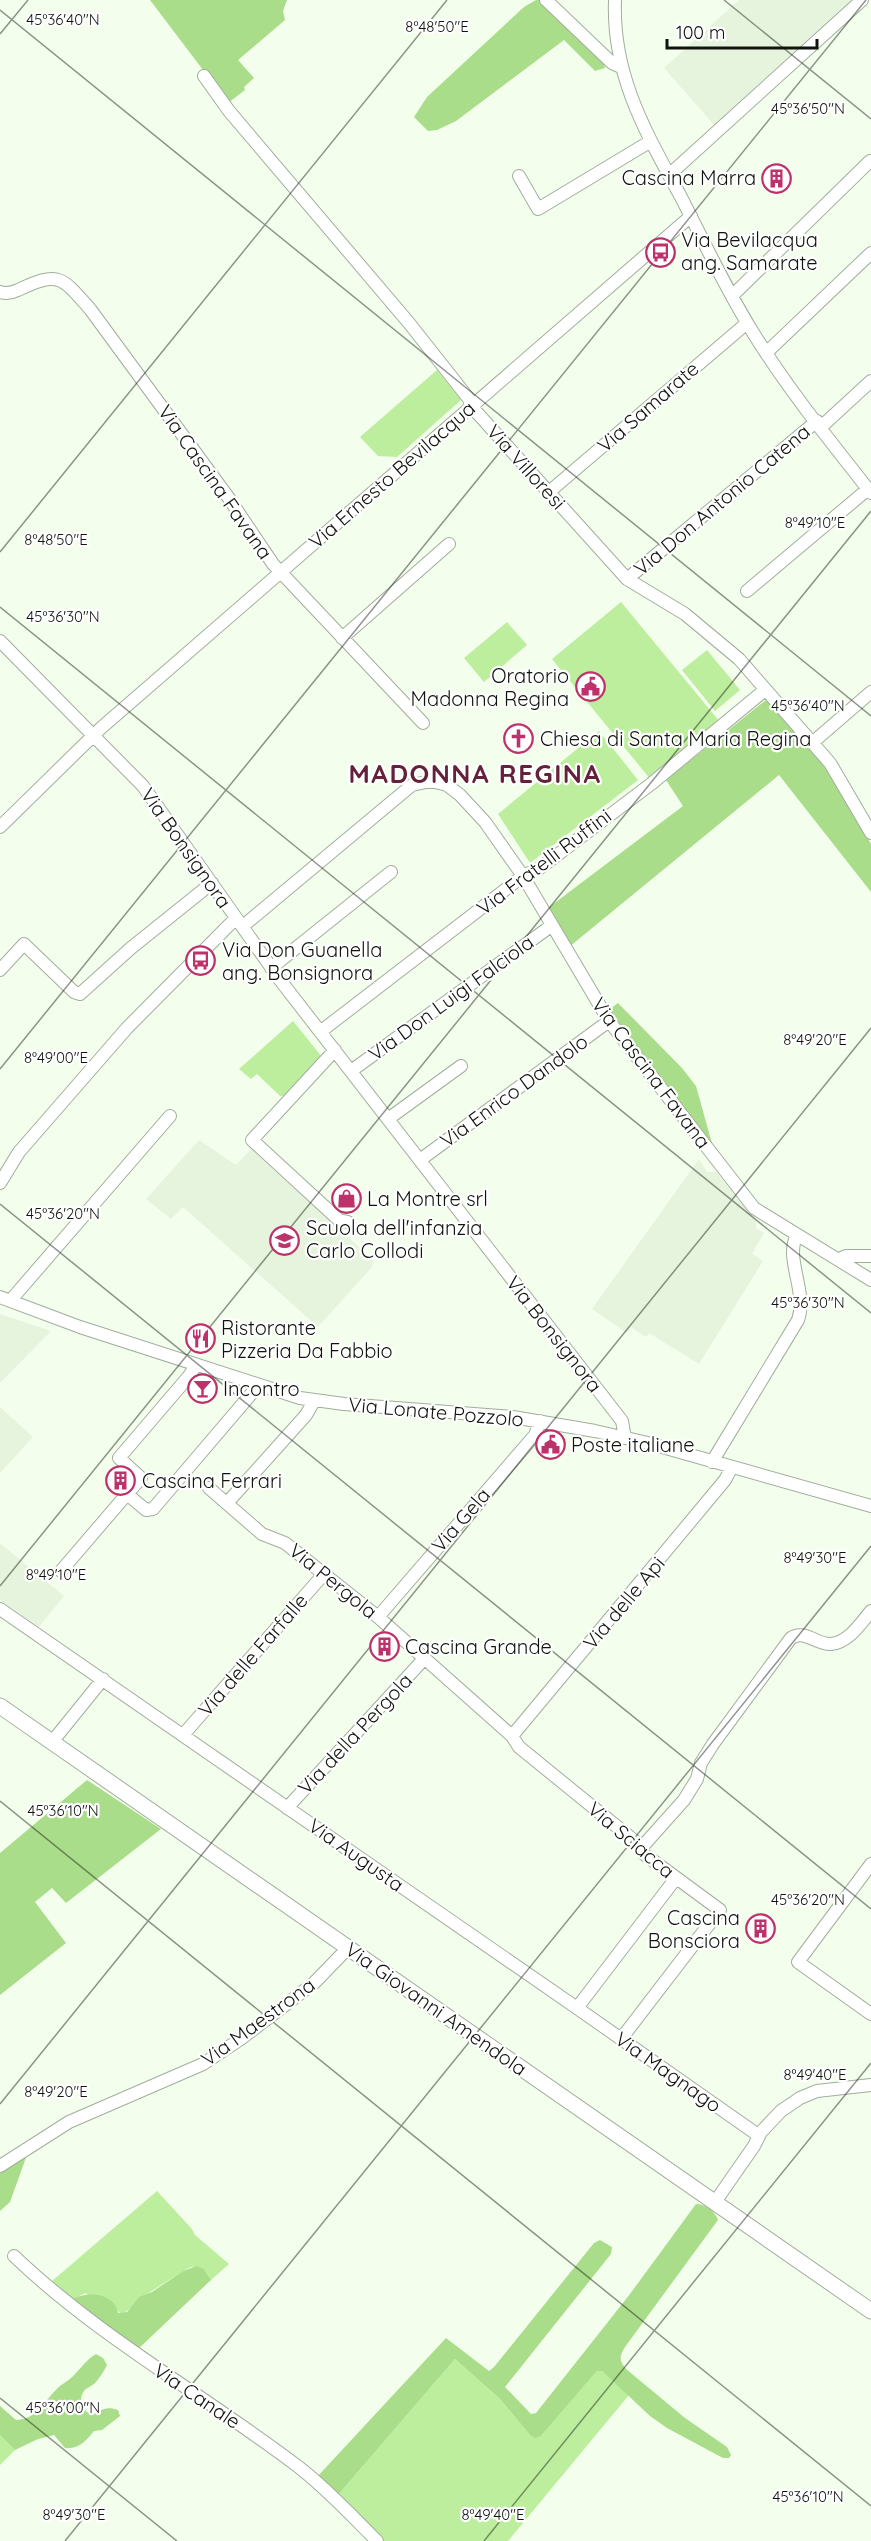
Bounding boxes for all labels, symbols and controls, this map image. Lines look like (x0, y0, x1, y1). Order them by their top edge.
text: 45°36'40"N (26, 10, 100, 29)
scale bar (667, 12, 817, 50)
text: 8°48'50"E (405, 17, 469, 36)
text: 100 m (676, 21, 725, 44)
text: 45°36'50"N (771, 99, 845, 118)
building icon: Cascina Marra (761, 162, 793, 194)
place label: Cascina Marra (622, 165, 756, 190)
place label: Via Bevilacqua ang. Samarate (681, 227, 818, 275)
bus stop icon: Via Bevilacqua ang. Samarate (644, 236, 676, 268)
street label: Via Samarate (592, 356, 704, 458)
street label: Via Ernesto Bevilacqua (303, 395, 480, 554)
street label: Via Cascina Favana (153, 400, 278, 564)
street label: Via Villoresi (482, 419, 571, 514)
street label: Via Don Antonio Catena (629, 419, 815, 581)
text: 8°49'10"E (785, 513, 845, 532)
text: 8°48'50"E (24, 530, 88, 549)
text: 45°36'30"N (26, 607, 100, 626)
place label: Oratorio Madonna Regina (411, 663, 569, 711)
public building icon: Oratorio Madonna Regina (574, 671, 606, 703)
text: 45°36'40"N (771, 696, 845, 715)
church icon: Chiesa di Santa Maria Regina (503, 723, 535, 755)
place label: Chiesa di Santa Maria Regina (540, 726, 811, 751)
district label: MADONNA REGINA (348, 757, 602, 790)
street label: Via Bonsignora (136, 783, 237, 913)
street label: Via Fratelli Ruffini (472, 803, 616, 920)
street label: Via Don Luigi Falciola (363, 929, 538, 1066)
place label: Via Don Guanella ang. Bonsignora (222, 937, 382, 985)
bus stop icon: Via Don Guanella ang. Bonsignora (185, 945, 217, 977)
street label: Via Cascina Favana (586, 992, 716, 1153)
street label: Via Enrico Dandolo (435, 1029, 593, 1153)
text: 8°49'20"E (783, 1030, 847, 1049)
text: 8°49'00"E (24, 1048, 88, 1067)
shop icon: La Montre srl (330, 1183, 362, 1215)
place label: La Montre srl (367, 1186, 488, 1211)
text: 45°36'20"N (26, 1204, 100, 1223)
place label: Scuola dell'infanzia Carlo Collodi (306, 1215, 482, 1263)
school or university icon: Scuola dell'infanzia Carlo Collodi (269, 1224, 301, 1256)
street label: Via Bonsignora (501, 1270, 608, 1397)
text: 45°36'30"N (771, 1293, 845, 1312)
place label: Ristorante Pizzeria Da Fabbio (221, 1315, 393, 1363)
restaurant icon: Ristorante Pizzeria Da Fabbio (184, 1323, 216, 1355)
bar icon: Incontro (186, 1373, 218, 1405)
place label: Incontro (223, 1376, 300, 1401)
street label: Via Lonate Pozzolo (347, 1391, 525, 1432)
public building icon: Poste italiane (534, 1429, 566, 1461)
place label: Poste italiane (571, 1432, 695, 1457)
building icon: Cascina Ferrari (105, 1465, 137, 1497)
place label: Cascina Ferrari (142, 1468, 282, 1493)
street label: Via Gela (426, 1482, 495, 1557)
street label: Via Pergola (284, 1537, 383, 1624)
text: 8°49'30"E (783, 1548, 847, 1567)
street label: Via delle Api (578, 1551, 670, 1654)
text: 8°49'10"E (26, 1565, 86, 1584)
street label: Via delle Farfalle (192, 1588, 313, 1721)
building icon: Cascina Grande (368, 1631, 400, 1663)
place label: Cascina Grande (405, 1634, 552, 1659)
street label: Via della Pergola (292, 1668, 417, 1799)
street label: Via Sciacca (583, 1796, 680, 1883)
text: 45°36'10"N (27, 1801, 99, 1820)
street label: Via Augusta (304, 1812, 409, 1897)
text: 45°36'20"N (771, 1890, 845, 1909)
place label: Cascina Bonsciora (648, 1905, 740, 1953)
building icon: Cascina Bonsciora (745, 1913, 777, 1945)
street label: Via Giovanni Amendola (341, 1936, 532, 2081)
street label: Via Maestrona (196, 1972, 319, 2071)
street label: Via Magnago (610, 2026, 726, 2117)
text: 8°49'40"E (783, 2065, 847, 2084)
text: 8°49'20"E (24, 2082, 88, 2101)
street label: Via Canale (149, 2357, 246, 2434)
text: 45°36'00"N (26, 2398, 100, 2417)
text: 45°36'10"N (772, 2487, 844, 2506)
text: 8°49'30"E (42, 2505, 106, 2524)
text: 8°49'40"E (461, 2505, 525, 2524)

